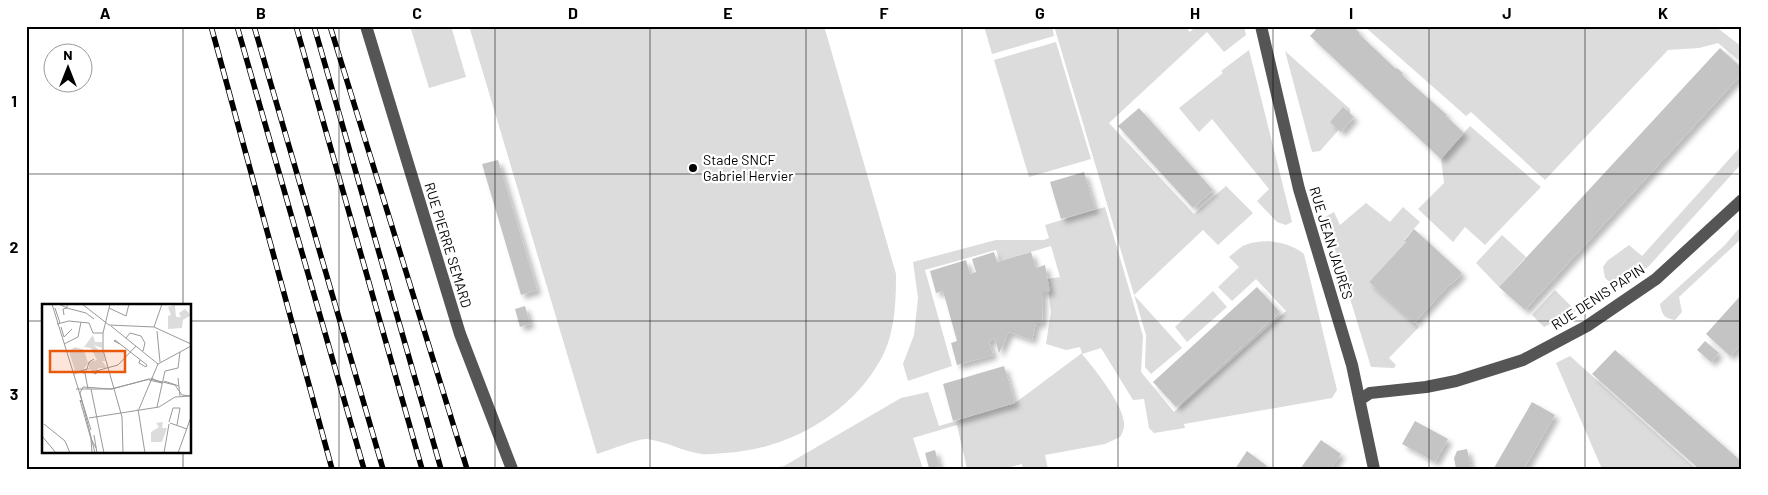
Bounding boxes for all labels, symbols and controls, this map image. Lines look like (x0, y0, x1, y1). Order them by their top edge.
text: A (100, 3, 111, 22)
text: B (256, 3, 266, 22)
text: C (412, 3, 422, 22)
text: D (568, 3, 578, 22)
text: E (723, 3, 733, 22)
text: F (880, 3, 889, 22)
text: G (1035, 3, 1045, 22)
text: H (1190, 3, 1200, 22)
text: I (1349, 3, 1353, 22)
text: J (1502, 3, 1512, 22)
text: K (1658, 3, 1668, 22)
north arrow (42, 42, 92, 92)
text: N (63, 46, 73, 63)
text: 1 (11, 91, 17, 110)
place label: Stade SNCF Gabriel Hervier (703, 151, 793, 184)
marker: Stade SNCF Gabriel Hervier (687, 162, 699, 174)
street label: RUE PIERRE SEMARD (421, 180, 476, 310)
street label: RUE JEAN JAURÈS (1306, 184, 1357, 301)
text: 2 (10, 237, 19, 256)
street label: RUE DENIS PAPIN (1548, 260, 1648, 333)
inset map (42, 304, 191, 452)
text: 3 (10, 384, 18, 403)

